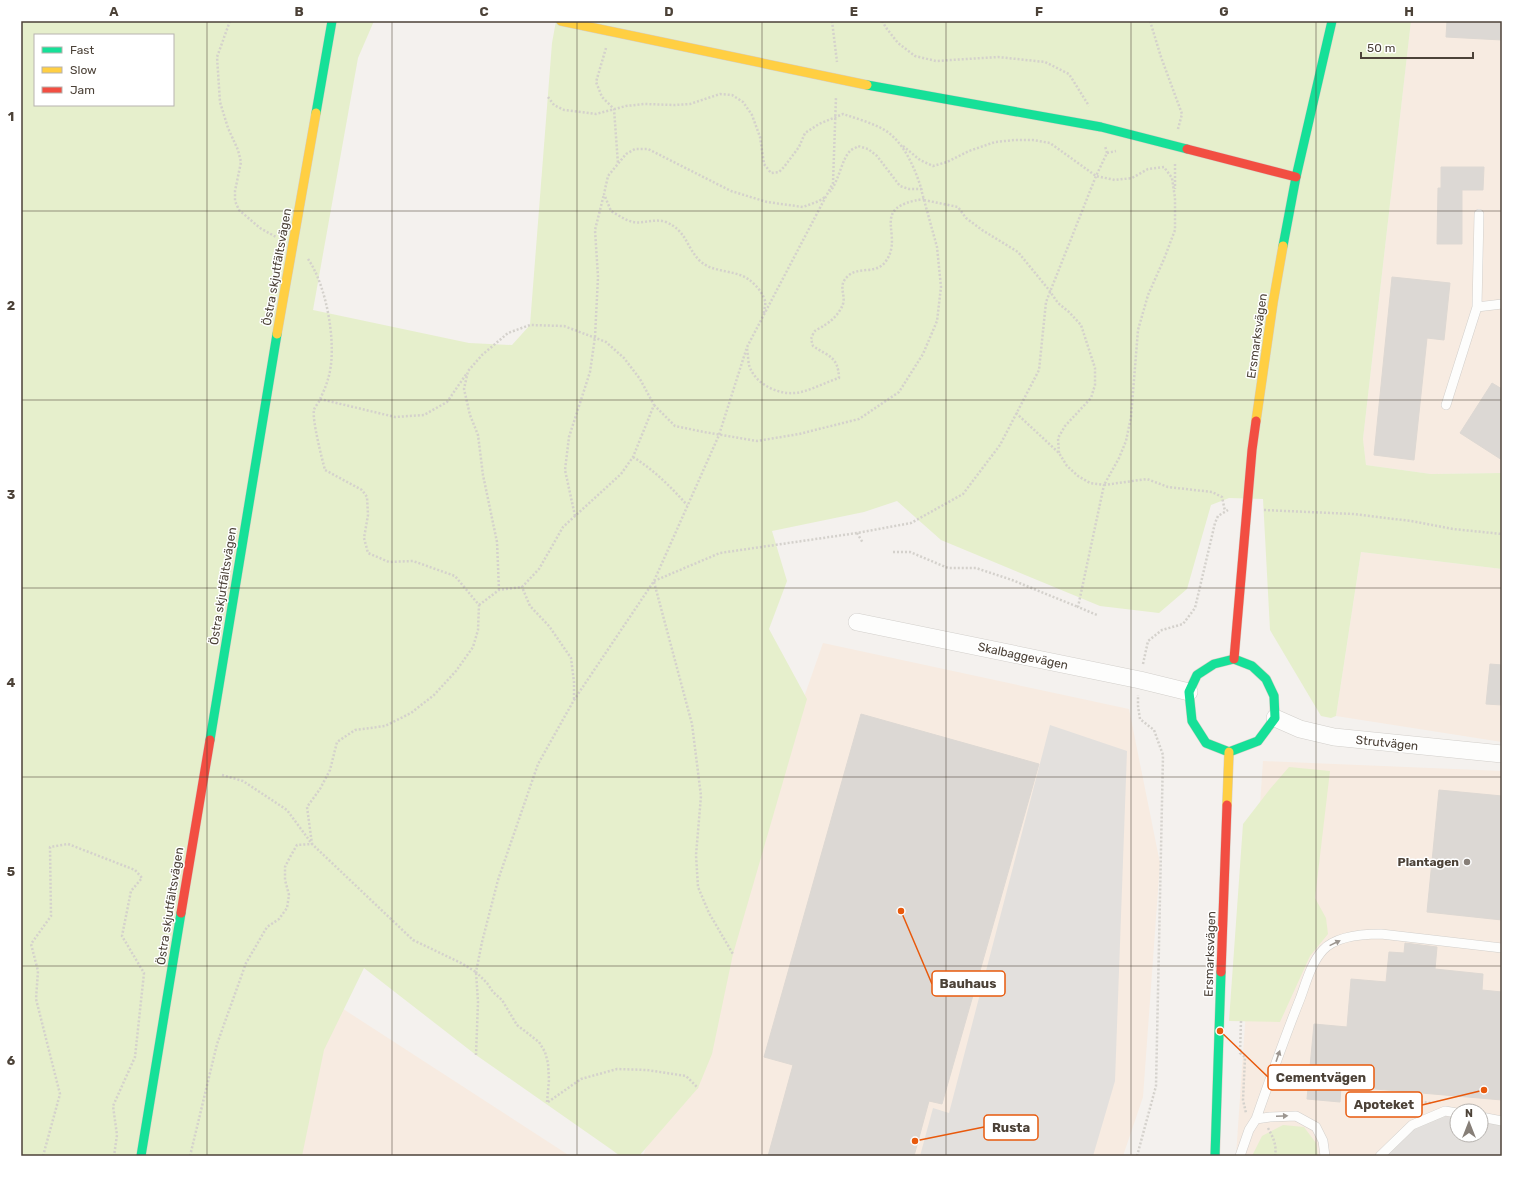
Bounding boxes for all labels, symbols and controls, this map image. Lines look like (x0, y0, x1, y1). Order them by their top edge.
text: A (109, 4, 119, 19)
text: B (294, 4, 304, 19)
text: C (479, 4, 489, 19)
text: D (664, 4, 674, 19)
text: E (850, 4, 858, 19)
text: F (1035, 4, 1043, 19)
text: G (1219, 4, 1229, 19)
text: H (1404, 4, 1414, 19)
legend (34, 34, 174, 106)
scale bar (1361, 34, 1473, 60)
text: 50 m (1367, 41, 1395, 55)
text: Fast (70, 43, 94, 57)
text: Slow (70, 63, 97, 77)
text: Jam (70, 83, 95, 97)
text: 1 (8, 109, 14, 124)
street label: Östra skjutfältsvägen (260, 207, 294, 327)
street label: Ersmarksvägen (1244, 292, 1270, 380)
text: 2 (7, 298, 15, 313)
text: 3 (7, 487, 16, 502)
street label: Östra skjutfältsvägen (207, 526, 239, 646)
street label: Skalbaggevägen (977, 640, 1069, 672)
text: 4 (7, 675, 16, 690)
street label: Strutvägen (1355, 733, 1419, 753)
street label: Östra skjutfältsvägen (154, 846, 186, 966)
place label: Plantagen (1398, 855, 1459, 869)
marker: Plantagen (1462, 857, 1472, 867)
text: 5 (7, 864, 15, 879)
street label: Ersmarksvägen (1202, 911, 1218, 997)
one-way arrow (1329, 940, 1341, 946)
callout: Bauhaus (932, 971, 1005, 996)
text: Bauhaus (940, 976, 996, 991)
one-way arrow (1275, 1050, 1281, 1062)
text: 6 (7, 1053, 16, 1068)
callout: Cementvägen (1268, 1065, 1374, 1090)
text: Cementvägen (1276, 1070, 1366, 1085)
callout: Apoteket (1346, 1092, 1422, 1117)
text: Apoteket (1354, 1097, 1414, 1112)
north arrow (1449, 1103, 1489, 1143)
text: N (1465, 1107, 1473, 1120)
one-way arrow (1276, 1113, 1288, 1120)
callout: Rusta (984, 1115, 1038, 1140)
text: Rusta (992, 1120, 1030, 1135)

